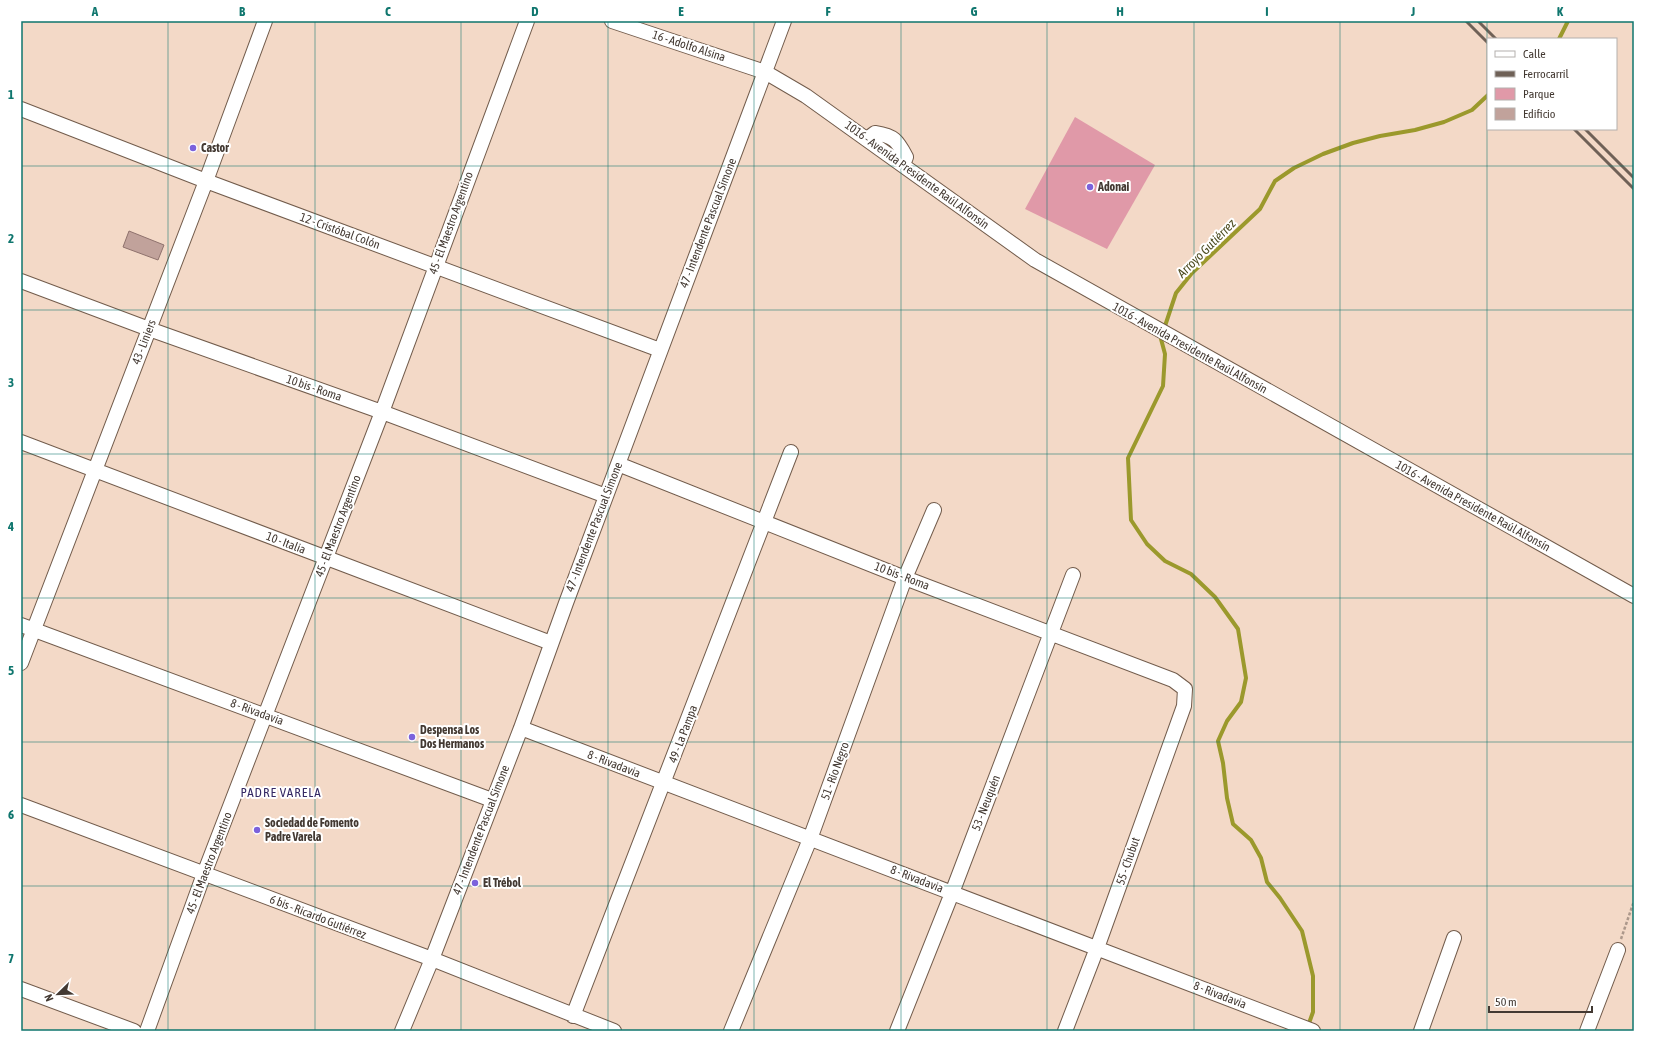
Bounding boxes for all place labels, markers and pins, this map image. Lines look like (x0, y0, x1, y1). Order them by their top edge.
place label: Castor (201, 141, 229, 155)
marker: Castor (188, 143, 198, 153)
place label: Adonai (1097, 180, 1130, 194)
marker: Adonai (1085, 182, 1095, 192)
place label: Despensa Los Dos Hermanos (420, 723, 485, 751)
marker: Despensa Los Dos Hermanos (407, 732, 417, 742)
place label: Sociedad de Fomento Padre Varela (265, 816, 359, 844)
marker: Sociedad de Fomento Padre Varela (252, 825, 262, 835)
place label: El Trébol (483, 876, 522, 890)
marker: El Trébol (470, 878, 480, 888)

